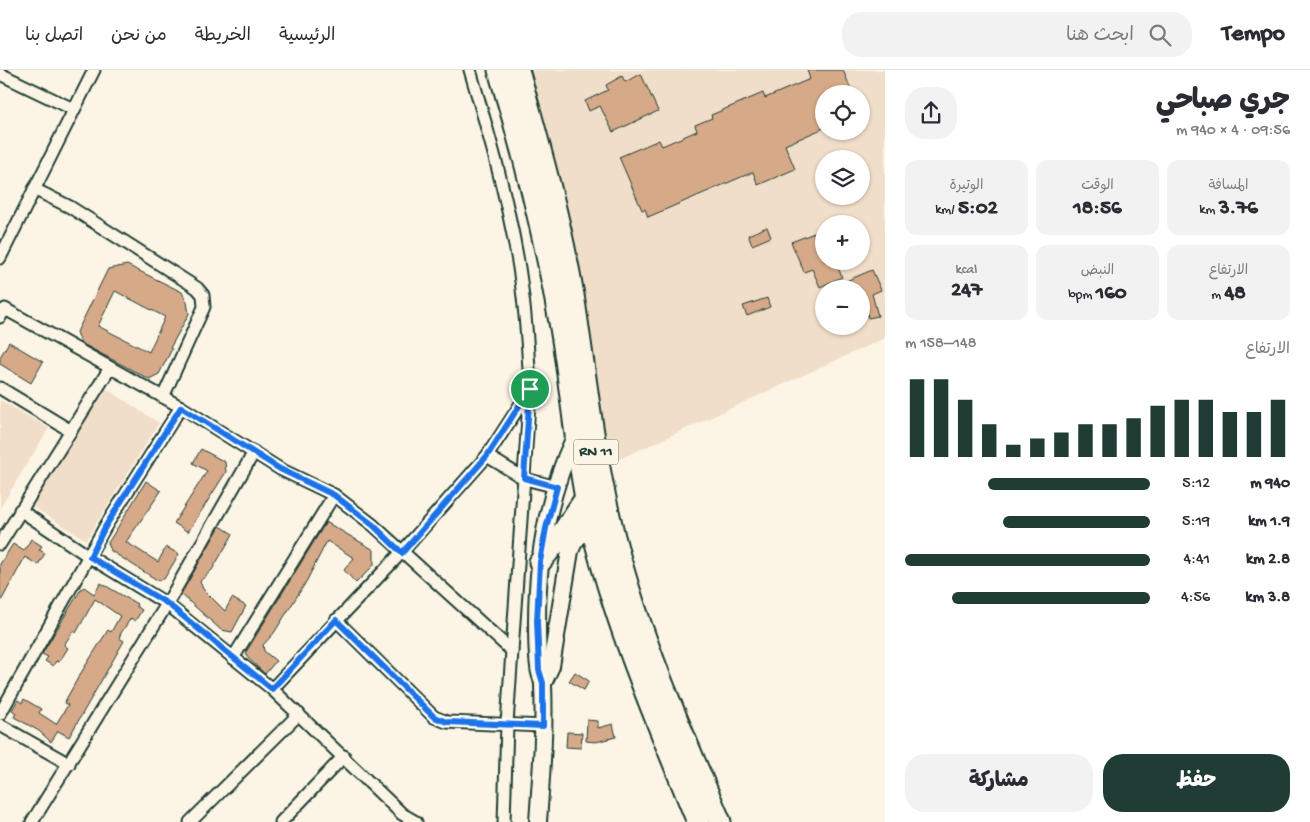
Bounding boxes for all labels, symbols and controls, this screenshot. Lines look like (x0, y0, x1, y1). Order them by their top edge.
search box (842, 12, 1192, 57)
text: Tempo (1222, 20, 1285, 49)
icon: search (1146, 21, 1174, 49)
text: ابحث هنا (1066, 25, 1134, 48)
text: اتصل بنا (25, 26, 83, 47)
text: من نحن (111, 26, 167, 47)
text: الخريطة (195, 26, 251, 47)
text: الرئيسية (279, 26, 335, 47)
map controls (815, 85, 870, 335)
button: locate (815, 85, 870, 140)
text: جري صباحي (1156, 86, 1290, 119)
button: share (905, 87, 957, 139)
text: 09:56 · 4 × 940 m (1176, 122, 1290, 141)
button: layers (815, 150, 870, 205)
text: الوتيرة (950, 178, 983, 195)
text: الوقت (1081, 178, 1114, 195)
text: المسافة (1209, 178, 1248, 195)
text: 5:02 (958, 197, 998, 222)
text: 18:56 (1073, 197, 1122, 222)
text: 3.76 (1219, 197, 1258, 222)
text: /km (935, 202, 958, 219)
text: km (1199, 202, 1219, 219)
button: + (815, 215, 870, 270)
text: kcal (956, 262, 977, 279)
text: النبض (1081, 263, 1114, 280)
text: الارتفاع (1209, 263, 1248, 280)
text: 247 (951, 279, 982, 304)
button: − (815, 280, 870, 335)
text: 160 (1096, 282, 1127, 307)
text: 48 (1224, 282, 1246, 307)
text: bpm (1068, 287, 1096, 304)
text: m (1211, 287, 1224, 304)
text: 148–158 m (905, 335, 976, 354)
text: الارتفاع (1245, 341, 1290, 360)
pin (509, 368, 551, 410)
icon: arrive (516, 375, 544, 403)
road number: RN 11 (574, 440, 618, 464)
text: 5:12 (1182, 475, 1210, 494)
text: 940 m (1250, 475, 1290, 494)
text: 5:19 (1182, 513, 1210, 532)
text: 1.9 km (1248, 513, 1290, 532)
text: 4:41 (1183, 551, 1210, 570)
text: 2.8 km (1246, 551, 1290, 570)
text: 4:56 (1181, 589, 1210, 608)
text: 3.8 km (1246, 589, 1290, 608)
button: مشاركة (905, 754, 1093, 812)
button: حفظ (1103, 754, 1290, 812)

